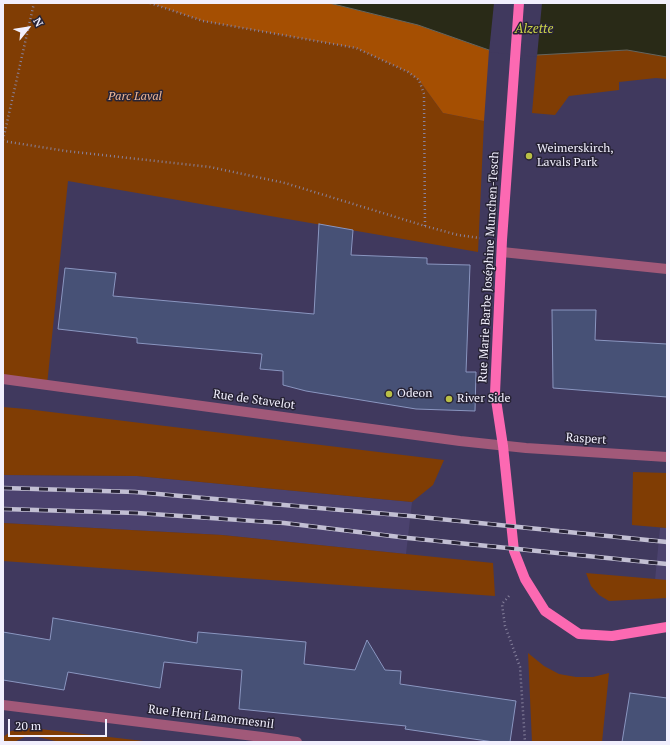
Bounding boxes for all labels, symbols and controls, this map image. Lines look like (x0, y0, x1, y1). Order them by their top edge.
north arrow (8, 8, 48, 48)
text: N (30, 15, 47, 29)
water label: Alzette (515, 21, 553, 37)
park label: Parc Laval (108, 90, 162, 104)
place label: Weimerskirch, Lavals Park (537, 142, 614, 170)
street label: Rue Marie Barbe Joséphine Munchen-Tesch (476, 151, 502, 383)
marker: Weimerskirch, Lavals Park (524, 151, 534, 161)
street label: Rue de Stavelot (212, 387, 296, 413)
place label: Odeon (397, 387, 432, 401)
marker: Odeon (384, 389, 394, 399)
place label: River Side (457, 392, 510, 406)
marker: River Side (444, 394, 454, 404)
street label: Raspert (565, 430, 607, 448)
street label: Rue Henri Lamormesnil (147, 702, 275, 732)
scale bar (10, 711, 109, 737)
text: 20 m (15, 718, 41, 733)

